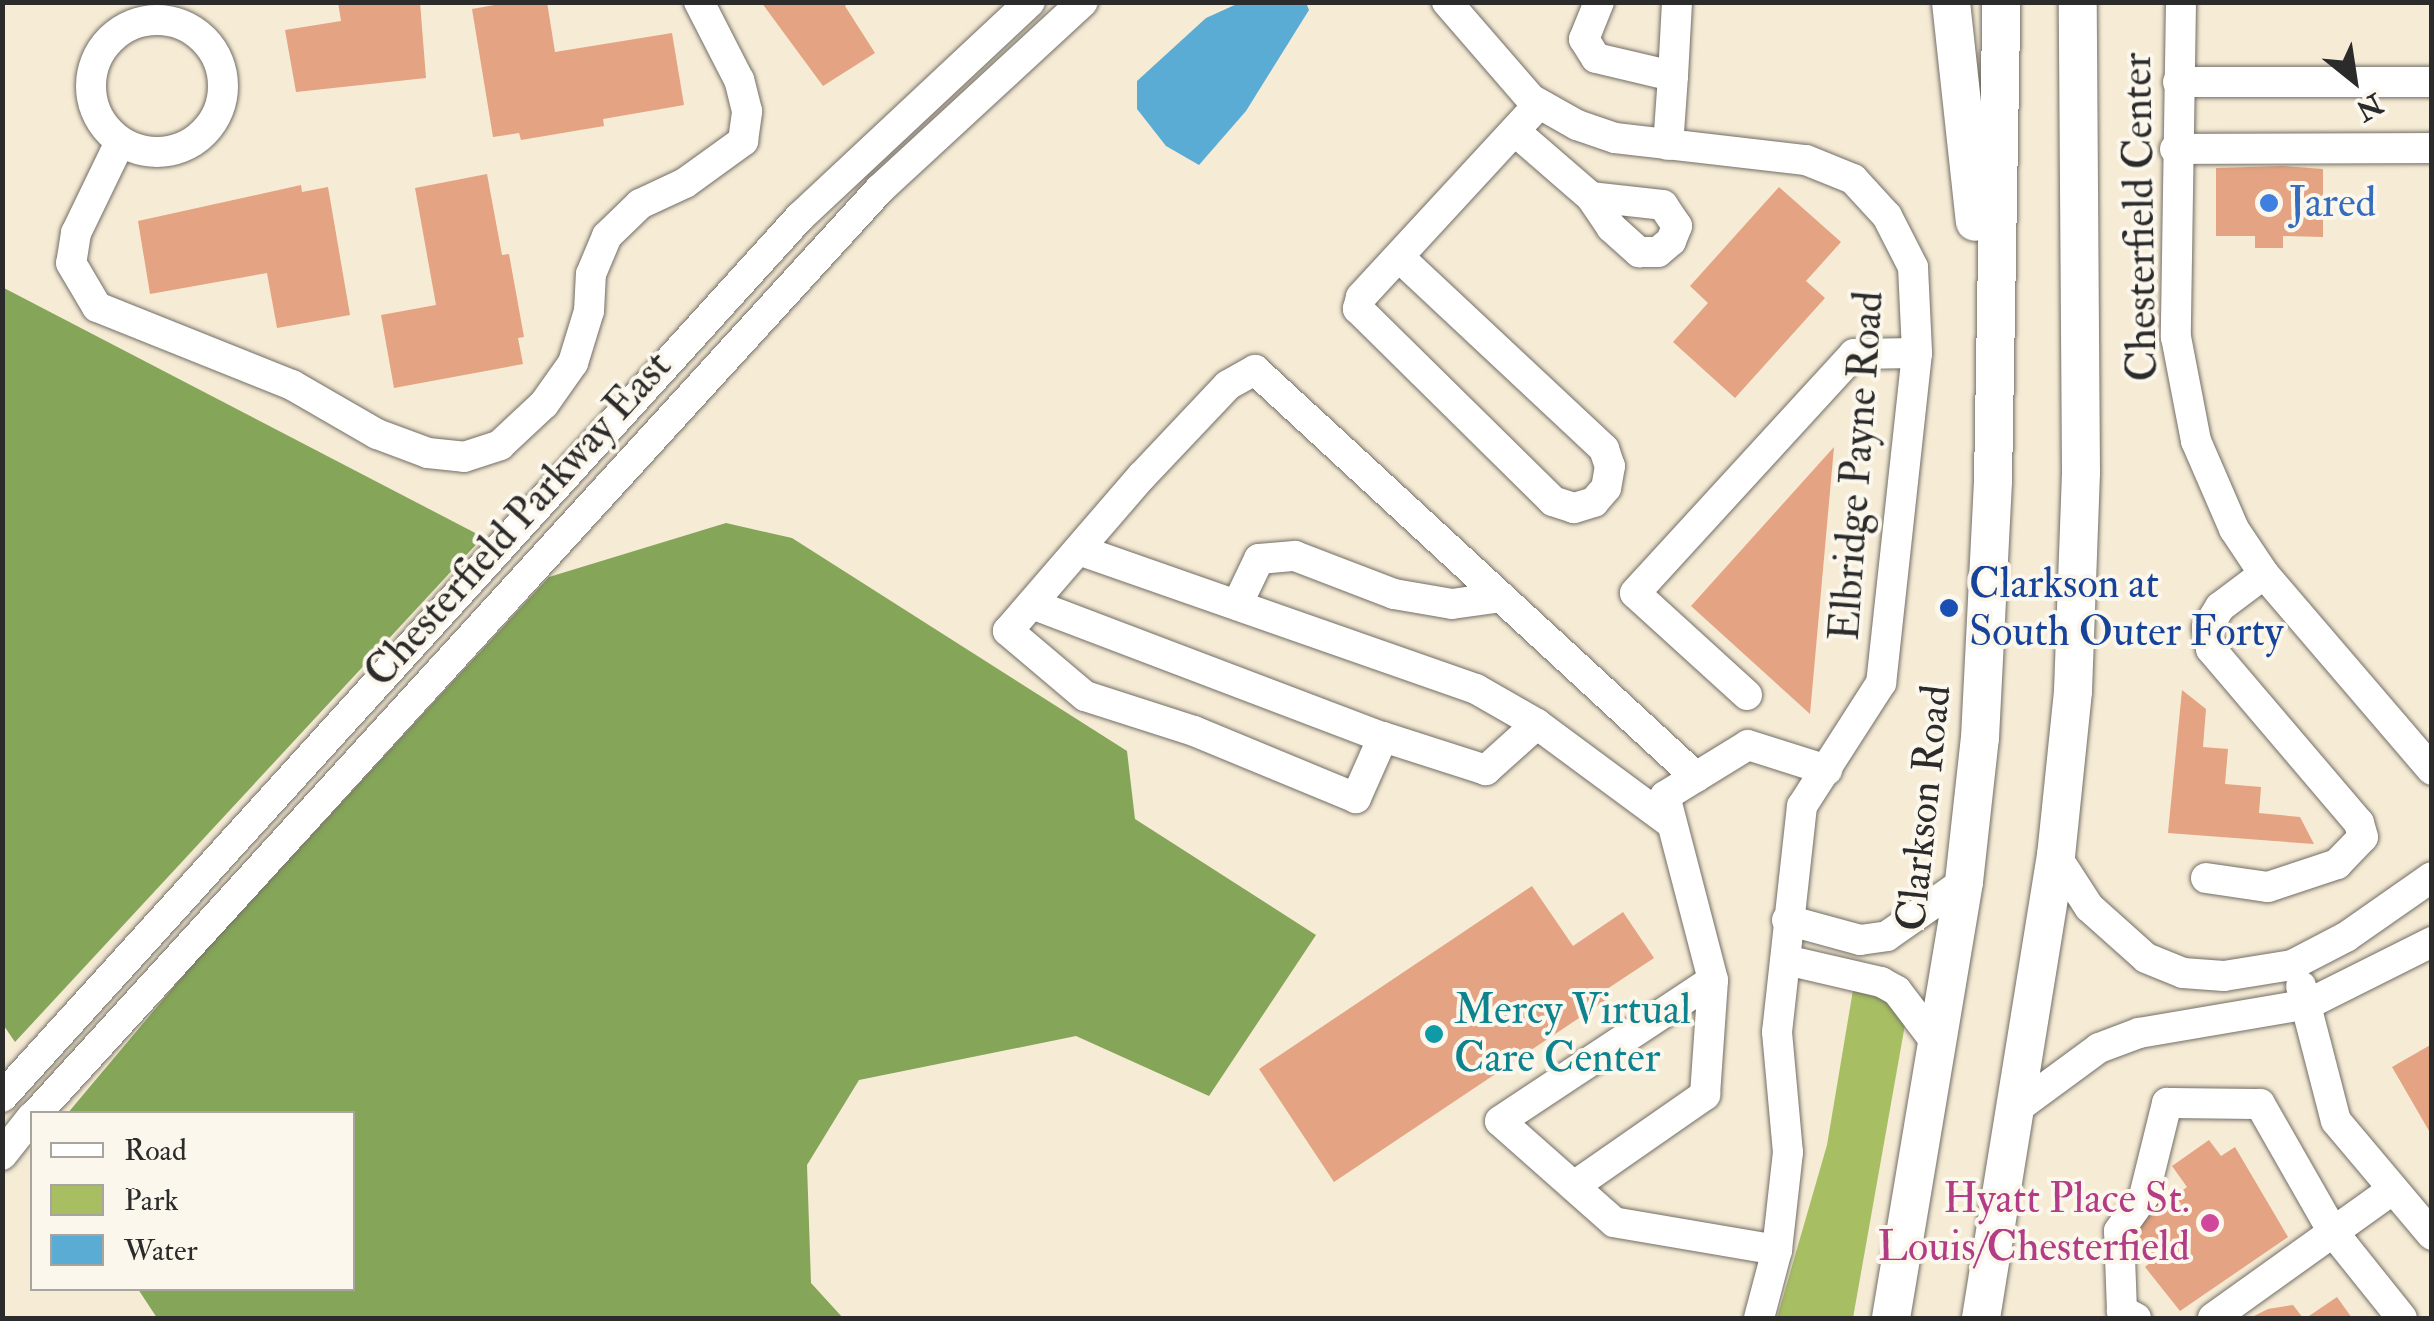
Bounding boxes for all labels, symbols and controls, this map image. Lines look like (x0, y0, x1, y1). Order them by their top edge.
north arrow (2304, 30, 2404, 130)
street label: Chesterfield Center (2112, 52, 2168, 382)
text: N (2350, 85, 2389, 128)
place label: Jared (2289, 178, 2376, 228)
marker: Jared (2258, 192, 2280, 214)
street label: Elbridge Payne Road (1820, 289, 1894, 643)
street label: Chesterfield Parkway East (354, 341, 682, 697)
place label: Clarkson at South Outer Forty (1969, 559, 2283, 658)
marker: Clarkson at South Outer Forty (1938, 597, 1960, 619)
street label: Clarkson Road (1886, 683, 1962, 933)
place label: Mercy Virtual Care Center (1454, 985, 1691, 1084)
marker: Mercy Virtual Care Center (1423, 1023, 1445, 1045)
legend (30, 1111, 355, 1291)
text: Road (124, 1132, 187, 1169)
place label: Hyatt Place St. Louis/Chesterfield (1877, 1174, 2190, 1272)
text: Park (124, 1182, 179, 1219)
marker: Hyatt Place St. Louis/Chesterfield (2199, 1212, 2221, 1234)
text: Water (124, 1232, 198, 1269)

